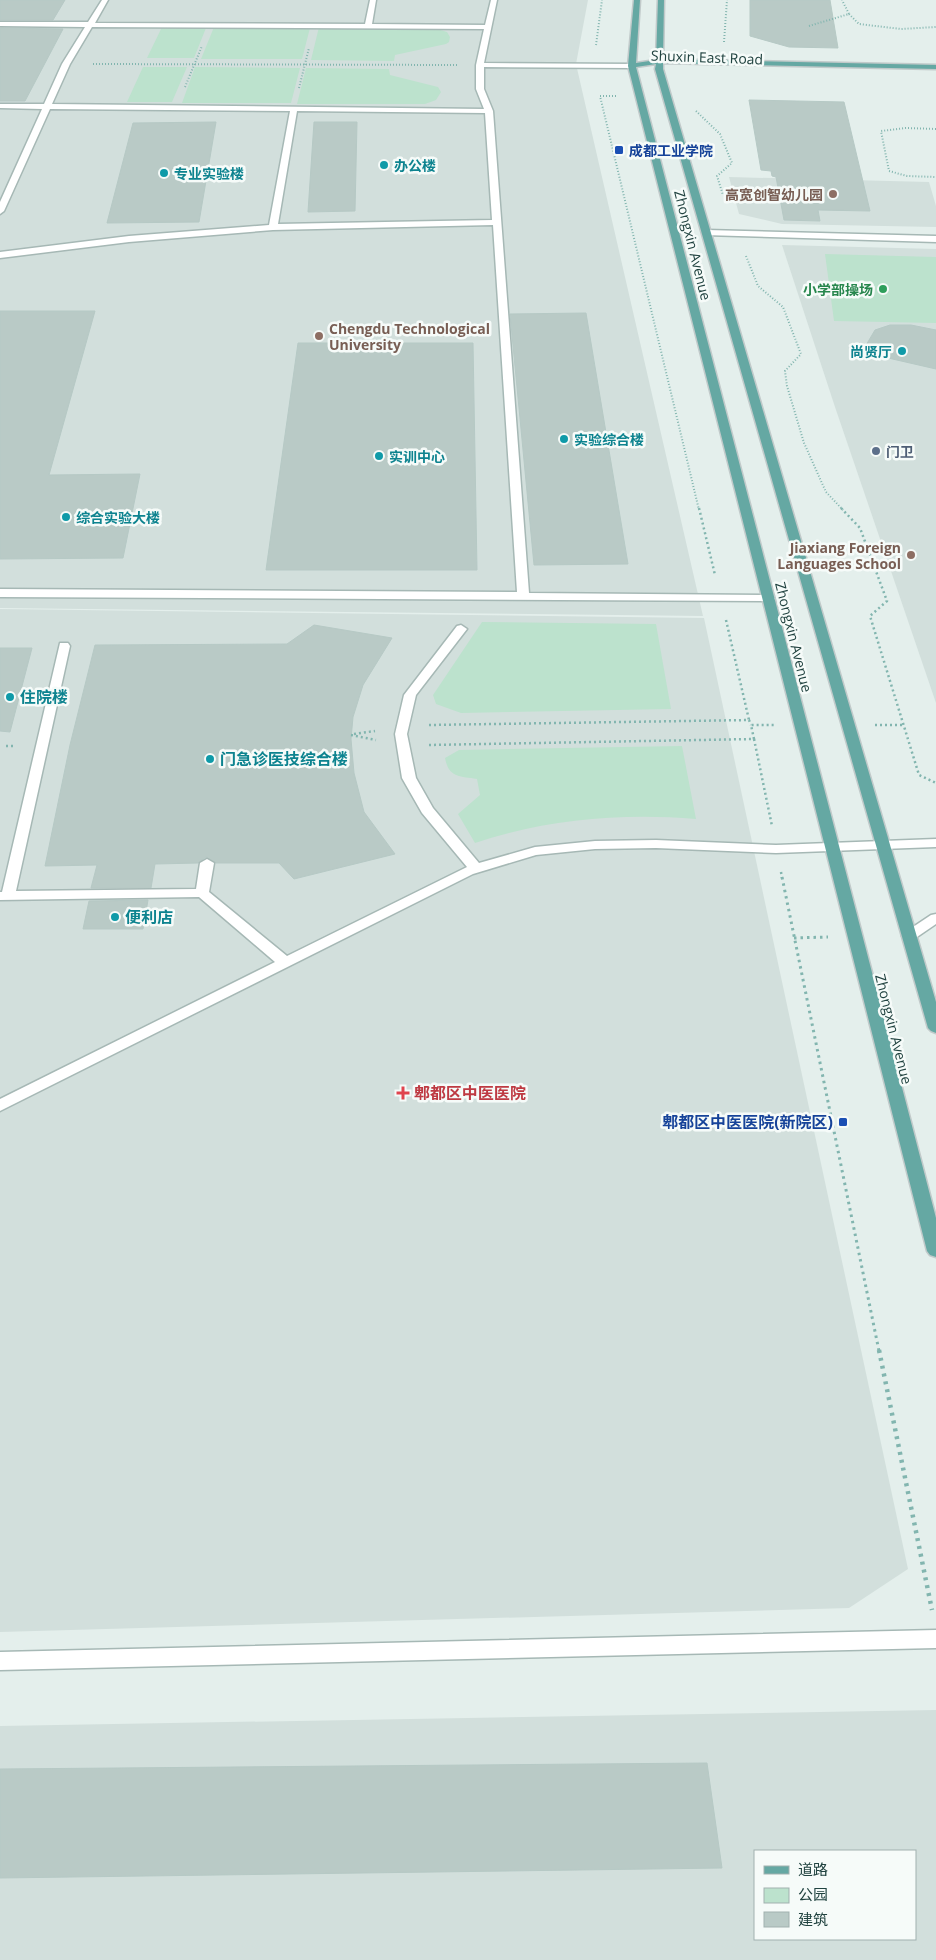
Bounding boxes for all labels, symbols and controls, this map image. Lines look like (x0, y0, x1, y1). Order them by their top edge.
street label: Shuxin East Road (651, 46, 763, 68)
place label: 成都工业学院 (629, 141, 713, 160)
marker: 成都工业学院 (613, 144, 625, 156)
place label: 办公楼 (394, 156, 436, 175)
marker: 办公楼 (378, 159, 390, 171)
place label: 专业实验楼 (174, 164, 244, 183)
marker: 专业实验楼 (158, 167, 170, 179)
place label: 高宽创智幼儿园 (725, 185, 823, 204)
street label: Zhongxin Avenue (670, 188, 716, 302)
marker: 高宽创智幼儿园 (827, 188, 839, 200)
place label: 小学部操场 (803, 280, 873, 299)
marker: 小学部操场 (877, 283, 889, 295)
place label: Chengdu Technological University (329, 319, 490, 354)
marker: Chengdu Technological University (313, 330, 325, 342)
place label: 尚贤厅 (850, 342, 892, 361)
marker: 尚贤厅 (896, 345, 908, 357)
place label: 实验综合楼 (574, 430, 644, 449)
marker: 实验综合楼 (558, 433, 570, 445)
place label: 门卫 (886, 442, 914, 461)
marker: 门卫 (870, 445, 882, 457)
place label: 实训中心 (389, 447, 445, 466)
marker: 实训中心 (373, 450, 385, 462)
place label: 综合实验大楼 (76, 508, 160, 527)
marker: 综合实验大楼 (60, 511, 72, 523)
place label: Jiaxiang Foreign Languages School (777, 538, 901, 573)
marker: Jiaxiang Foreign Languages School (905, 549, 917, 561)
street label: Zhongxin Avenue (771, 580, 817, 694)
place label: 住院楼 (20, 686, 68, 708)
marker: 住院楼 (4, 691, 16, 703)
place label: 门急诊医技综合楼 (220, 748, 348, 770)
marker: 门急诊医技综合楼 (204, 753, 216, 765)
place label: 便利店 (125, 906, 173, 928)
marker: 便利店 (109, 911, 121, 923)
street label: Zhongxin Avenue (871, 972, 917, 1086)
place label: 郫都区中医医院 (414, 1082, 526, 1104)
marker: 郫都区中医医院 (396, 1086, 410, 1100)
place label: 郫都区中医医院(新院区) (662, 1111, 833, 1133)
marker: 郫都区中医医院(新院区) (837, 1116, 849, 1128)
legend (754, 1850, 916, 1940)
text: 道路 (798, 1859, 828, 1879)
text: 公园 (798, 1884, 828, 1904)
text: 建筑 (798, 1909, 828, 1929)

